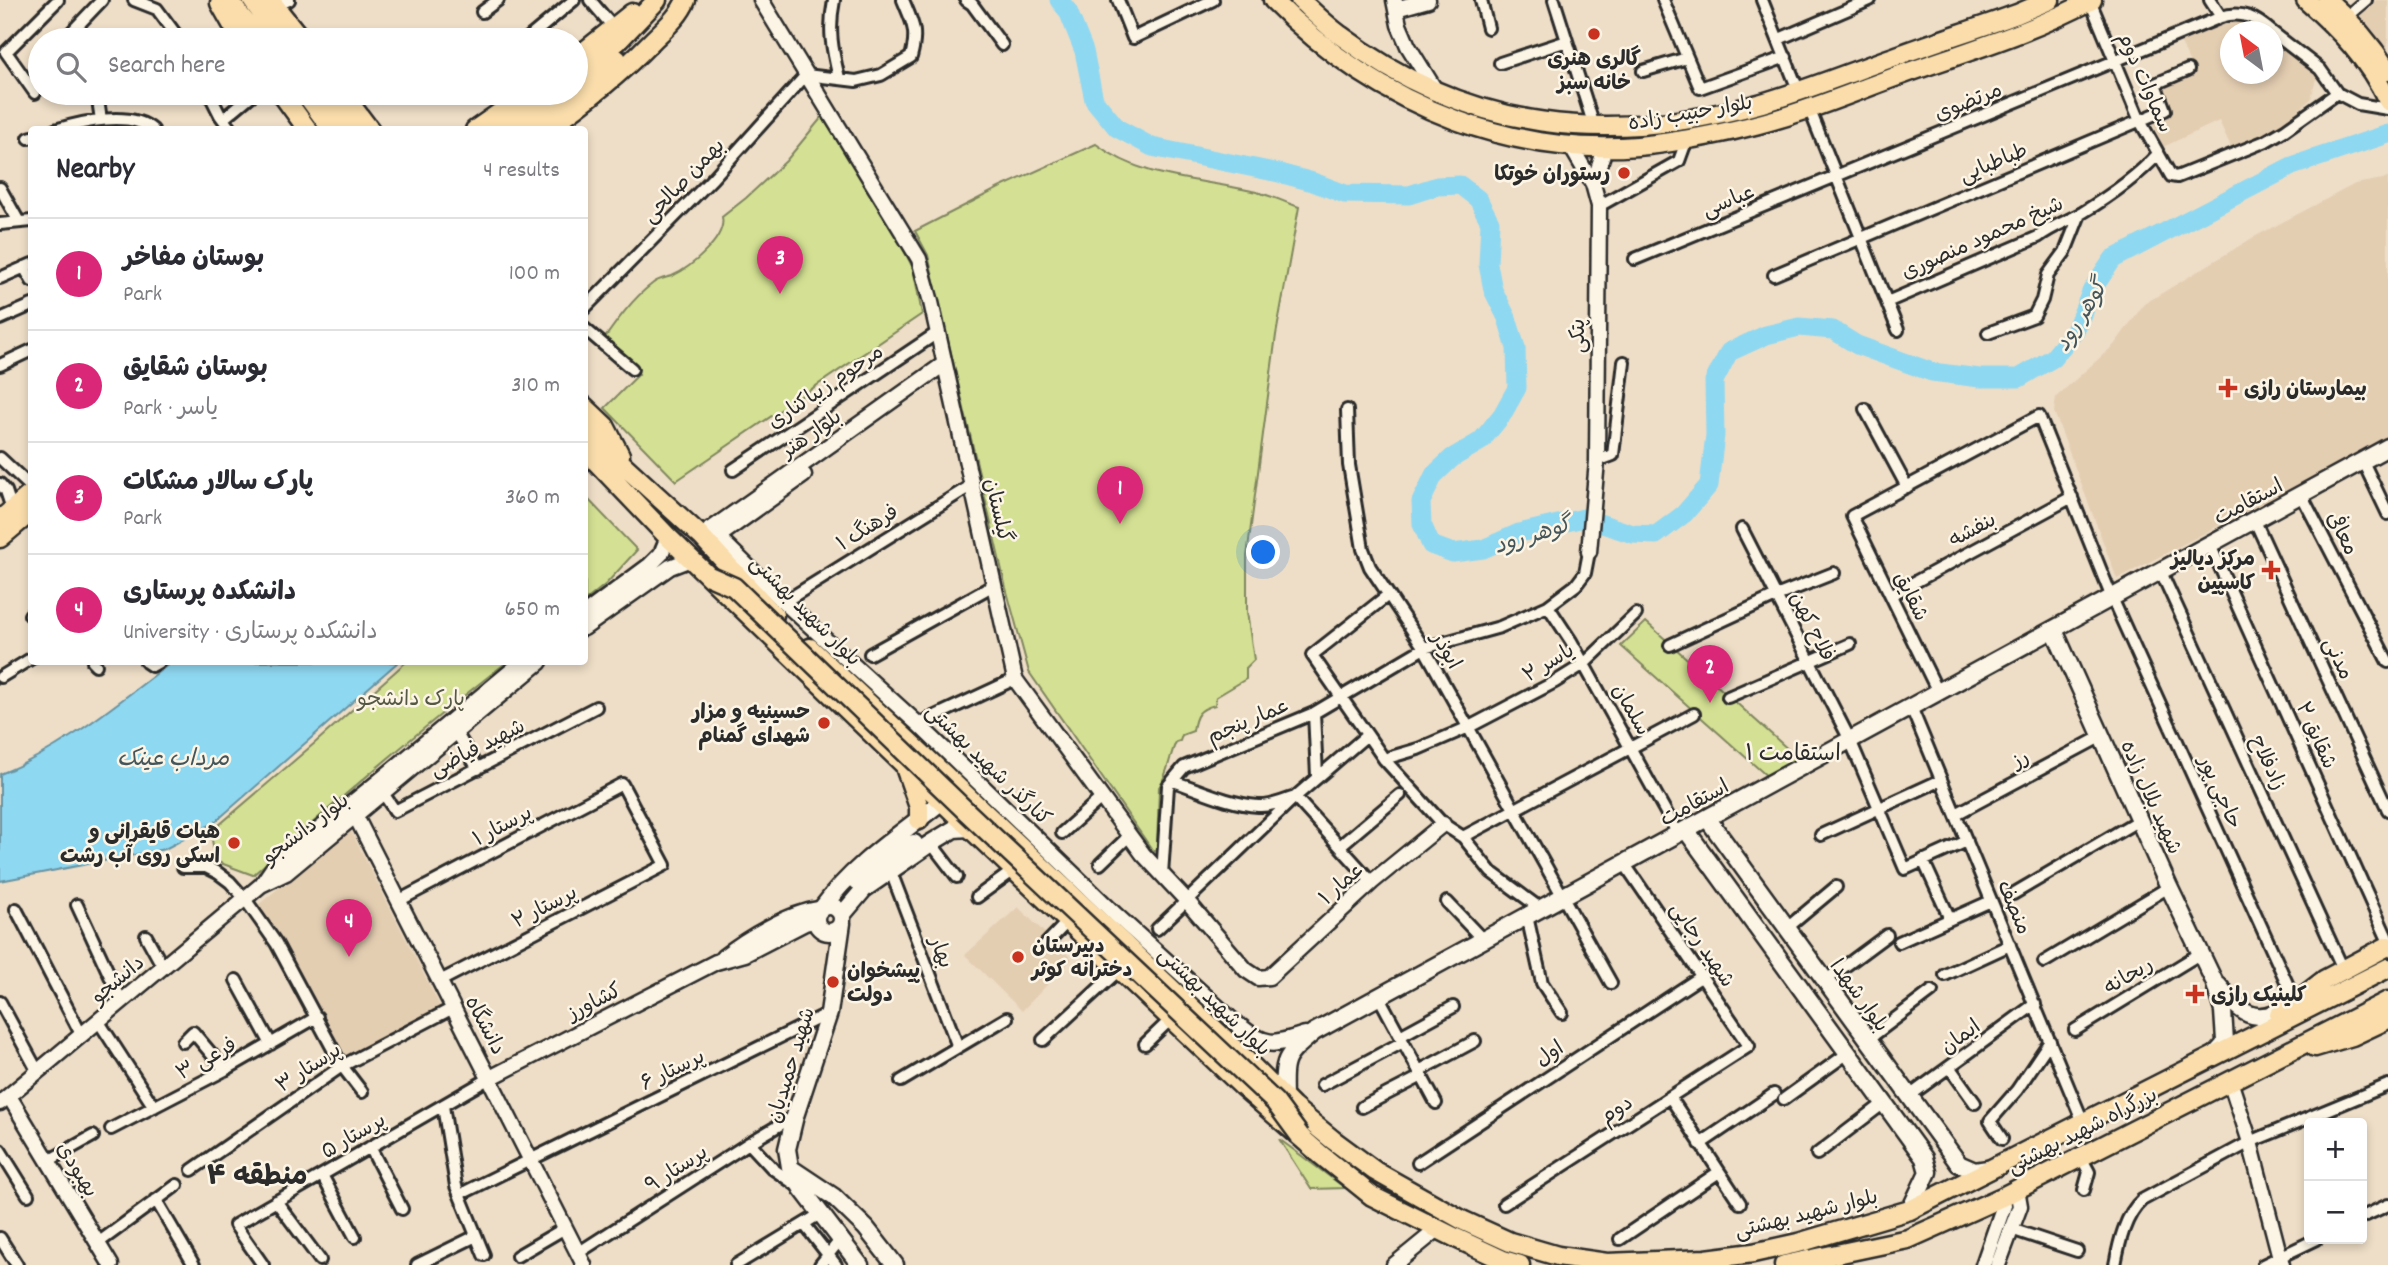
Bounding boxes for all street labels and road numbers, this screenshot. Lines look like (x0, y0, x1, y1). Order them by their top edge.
street label: سماوات دوم (2108, 28, 2179, 138)
street label: مرتضوی (1931, 77, 2008, 131)
street label: بلوار حبیب زاده (1626, 89, 1755, 141)
street label: بهمن صالحی (637, 133, 733, 231)
street label: طباطبایی (1955, 137, 2033, 193)
street label: عباسی (1698, 179, 1760, 227)
street label: شیخ محمود منصوری (1897, 191, 2069, 289)
street label: پتکی (1565, 319, 1595, 353)
street label: مرحوم زیباکناری (763, 339, 891, 438)
street label: بلوار هنر (775, 404, 849, 468)
street label: استقامت (2209, 473, 2290, 534)
street label: گیلستان (974, 476, 1018, 546)
street label: فرهنگ ۱ (832, 499, 905, 560)
street label: معافی (2317, 506, 2366, 561)
street label: بنفشه (1944, 507, 2003, 557)
street label: بلوار شهید بهشتی (741, 550, 866, 675)
street label: شقایق (1884, 567, 1934, 627)
street label: فلاح کهن (1780, 587, 1841, 667)
street label: ابوذر (1421, 625, 1467, 676)
street label: مدنی (2313, 633, 2359, 685)
street label: یاسر ۲ (1518, 637, 1581, 692)
street label: سلمان (1603, 679, 1656, 742)
street label: عمار پنجم (1203, 692, 1295, 754)
street label: کنارگذر شهید بهشتی (917, 698, 1057, 834)
street label: شقایق ۲ (2286, 698, 2342, 775)
street label: شهید فیاضی (425, 713, 531, 787)
street label: زادفلاح (2240, 731, 2292, 796)
street label: شهید بلال زاده (2111, 736, 2188, 860)
street label: رز (2006, 744, 2036, 779)
street label: حاجی پور (2188, 750, 2248, 835)
street label: استقامت (1655, 773, 1735, 836)
street label: بلوار دانشجو (256, 788, 357, 874)
street label: پرستار ۱ (468, 799, 539, 856)
street label: عمار ۱ (1313, 857, 1373, 914)
street label: منصف (1987, 876, 2037, 940)
street label: پرستار ۲ (507, 879, 583, 938)
street label: شهید رجایی (1661, 897, 1740, 995)
street label: بهار (919, 931, 959, 973)
street label: بلوار شهید بهشتی (1150, 941, 1276, 1065)
street label: دانشجو (85, 950, 152, 1013)
street label: ریحانه (2099, 951, 2160, 1004)
street label: بلوار شهدا (1821, 954, 1895, 1040)
street label: کشاورز (561, 977, 628, 1031)
street label: دانشگاه (455, 992, 511, 1061)
street label: شهید حمیدیان (761, 1004, 825, 1128)
street label: ایمان (1935, 1014, 1988, 1063)
street label: فرعی ۳ (172, 1032, 243, 1090)
street label: اول (1530, 1035, 1571, 1076)
street label: پرستار ۳ (271, 1037, 348, 1102)
street label: پرستار ۶ (636, 1043, 711, 1100)
street label: بزرگراه شهید بهشتی (2003, 1082, 2164, 1184)
street label: دوم (1595, 1090, 1640, 1133)
street label: پرستار ۵ (316, 1107, 393, 1168)
street label: بهبودی (47, 1137, 104, 1204)
street label: پرستار ۹ (640, 1139, 715, 1202)
street label: بلوار شهید بهشتی (1732, 1184, 1882, 1248)

